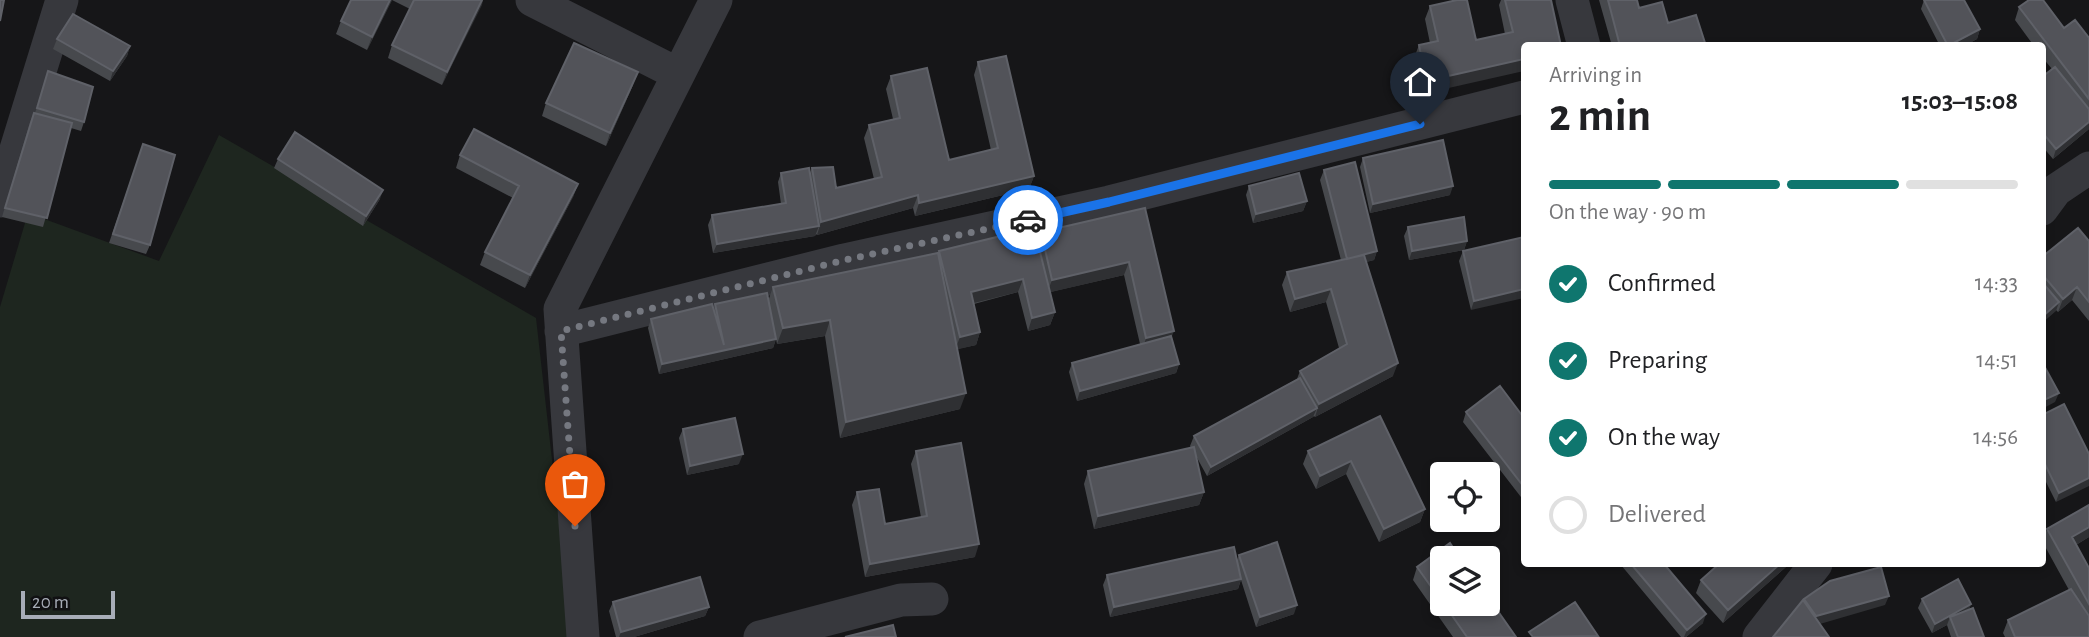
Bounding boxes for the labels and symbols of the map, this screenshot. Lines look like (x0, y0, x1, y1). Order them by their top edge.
pin (1390, 52, 1450, 124)
courier (993, 185, 1063, 255)
pin (545, 454, 605, 526)
scale bar (21, 588, 116, 620)

